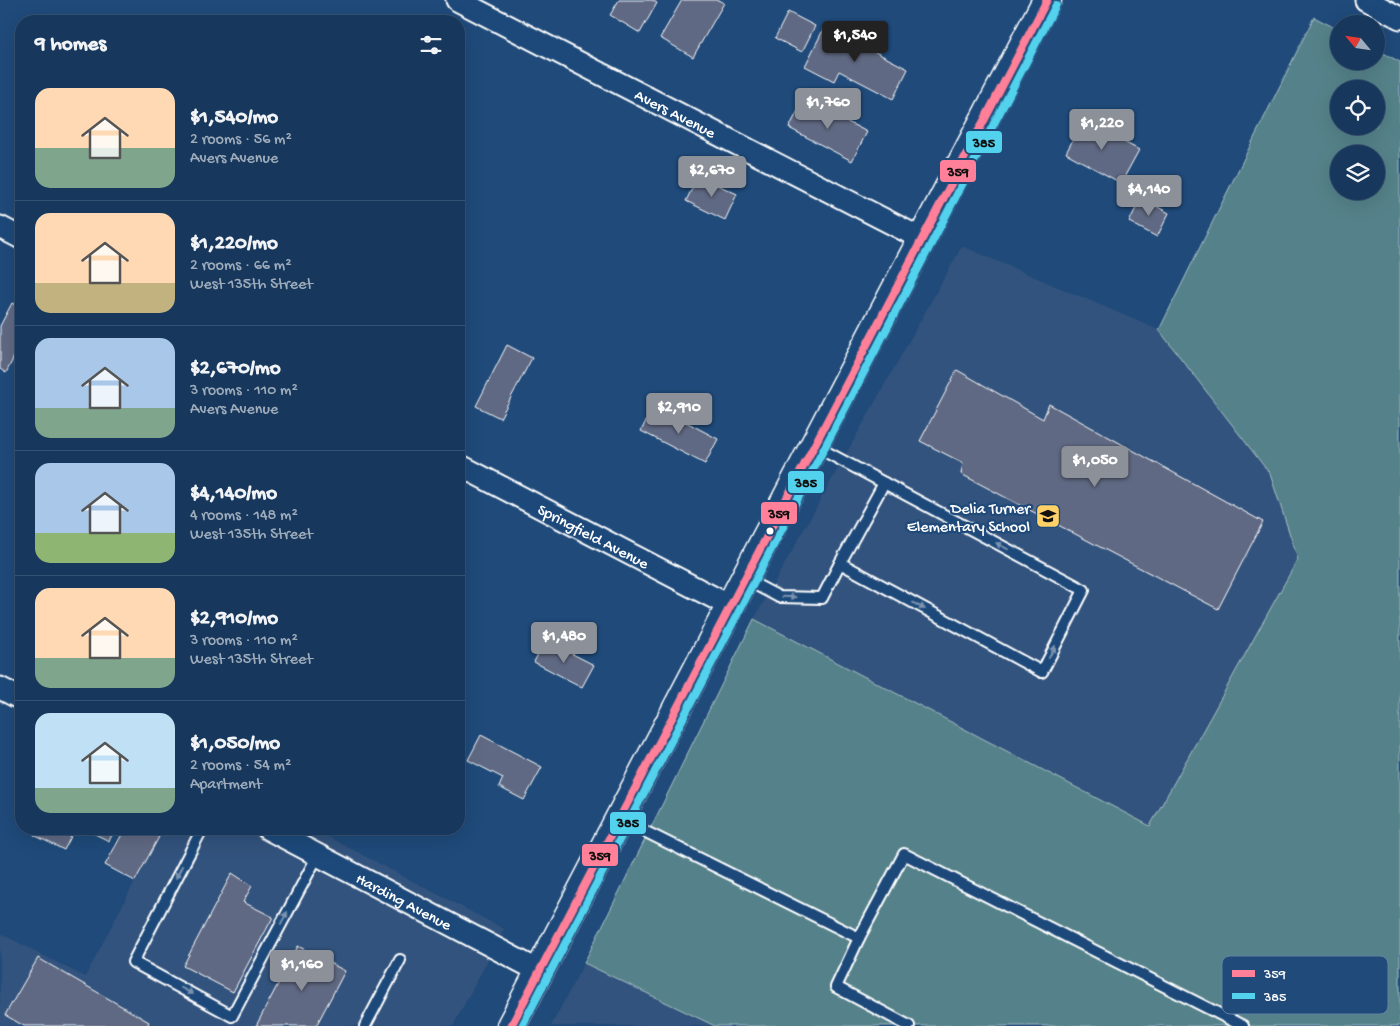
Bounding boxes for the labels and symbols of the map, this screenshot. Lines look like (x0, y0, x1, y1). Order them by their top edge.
north arrow (1330, 15, 1385, 70)
pin: $1,540 (814, 20, 896, 63)
street label: Avers Avenue (631, 87, 718, 145)
pin: $1,760 (787, 88, 869, 130)
pin: $1,220 (1061, 108, 1143, 151)
line badge: 385 (965, 130, 1003, 154)
text: 385 (972, 136, 996, 153)
pin: $2,670 (671, 156, 753, 198)
line badge: 359 (939, 159, 977, 183)
text: 359 (946, 165, 969, 182)
pin: $4,140 (1108, 174, 1190, 217)
pin: $2,910 (638, 392, 720, 435)
pin: $1,050 (1054, 446, 1136, 488)
line badge: 385 (787, 470, 825, 494)
text: 385 (794, 476, 818, 493)
line badge: 359 (760, 501, 798, 525)
place label: Delia Turner Elementary School (907, 501, 1031, 538)
street label: Springfield Avenue (533, 502, 652, 575)
school or university icon: Delia Turner Elementary School (1035, 503, 1061, 529)
text: 359 (767, 507, 790, 524)
unlabelled marker (765, 526, 775, 536)
one-way arrow (995, 542, 1009, 550)
one-way arrow (781, 594, 797, 602)
one-way arrow (912, 602, 927, 610)
pin: $1,480 (523, 622, 605, 664)
one-way arrow (1048, 644, 1056, 659)
line badge: 385 (609, 811, 647, 835)
text: 385 (616, 816, 640, 833)
line badge: 359 (581, 843, 619, 867)
text: 359 (588, 849, 611, 866)
one-way arrow (175, 865, 183, 879)
street label: Harding Avenue (352, 871, 454, 937)
one-way arrow (280, 911, 288, 926)
pin: $1,160 (261, 950, 343, 992)
legend (1222, 956, 1388, 1014)
text: 359 (1263, 967, 1286, 984)
one-way arrow (179, 987, 194, 995)
text: 385 (1263, 990, 1286, 1007)

